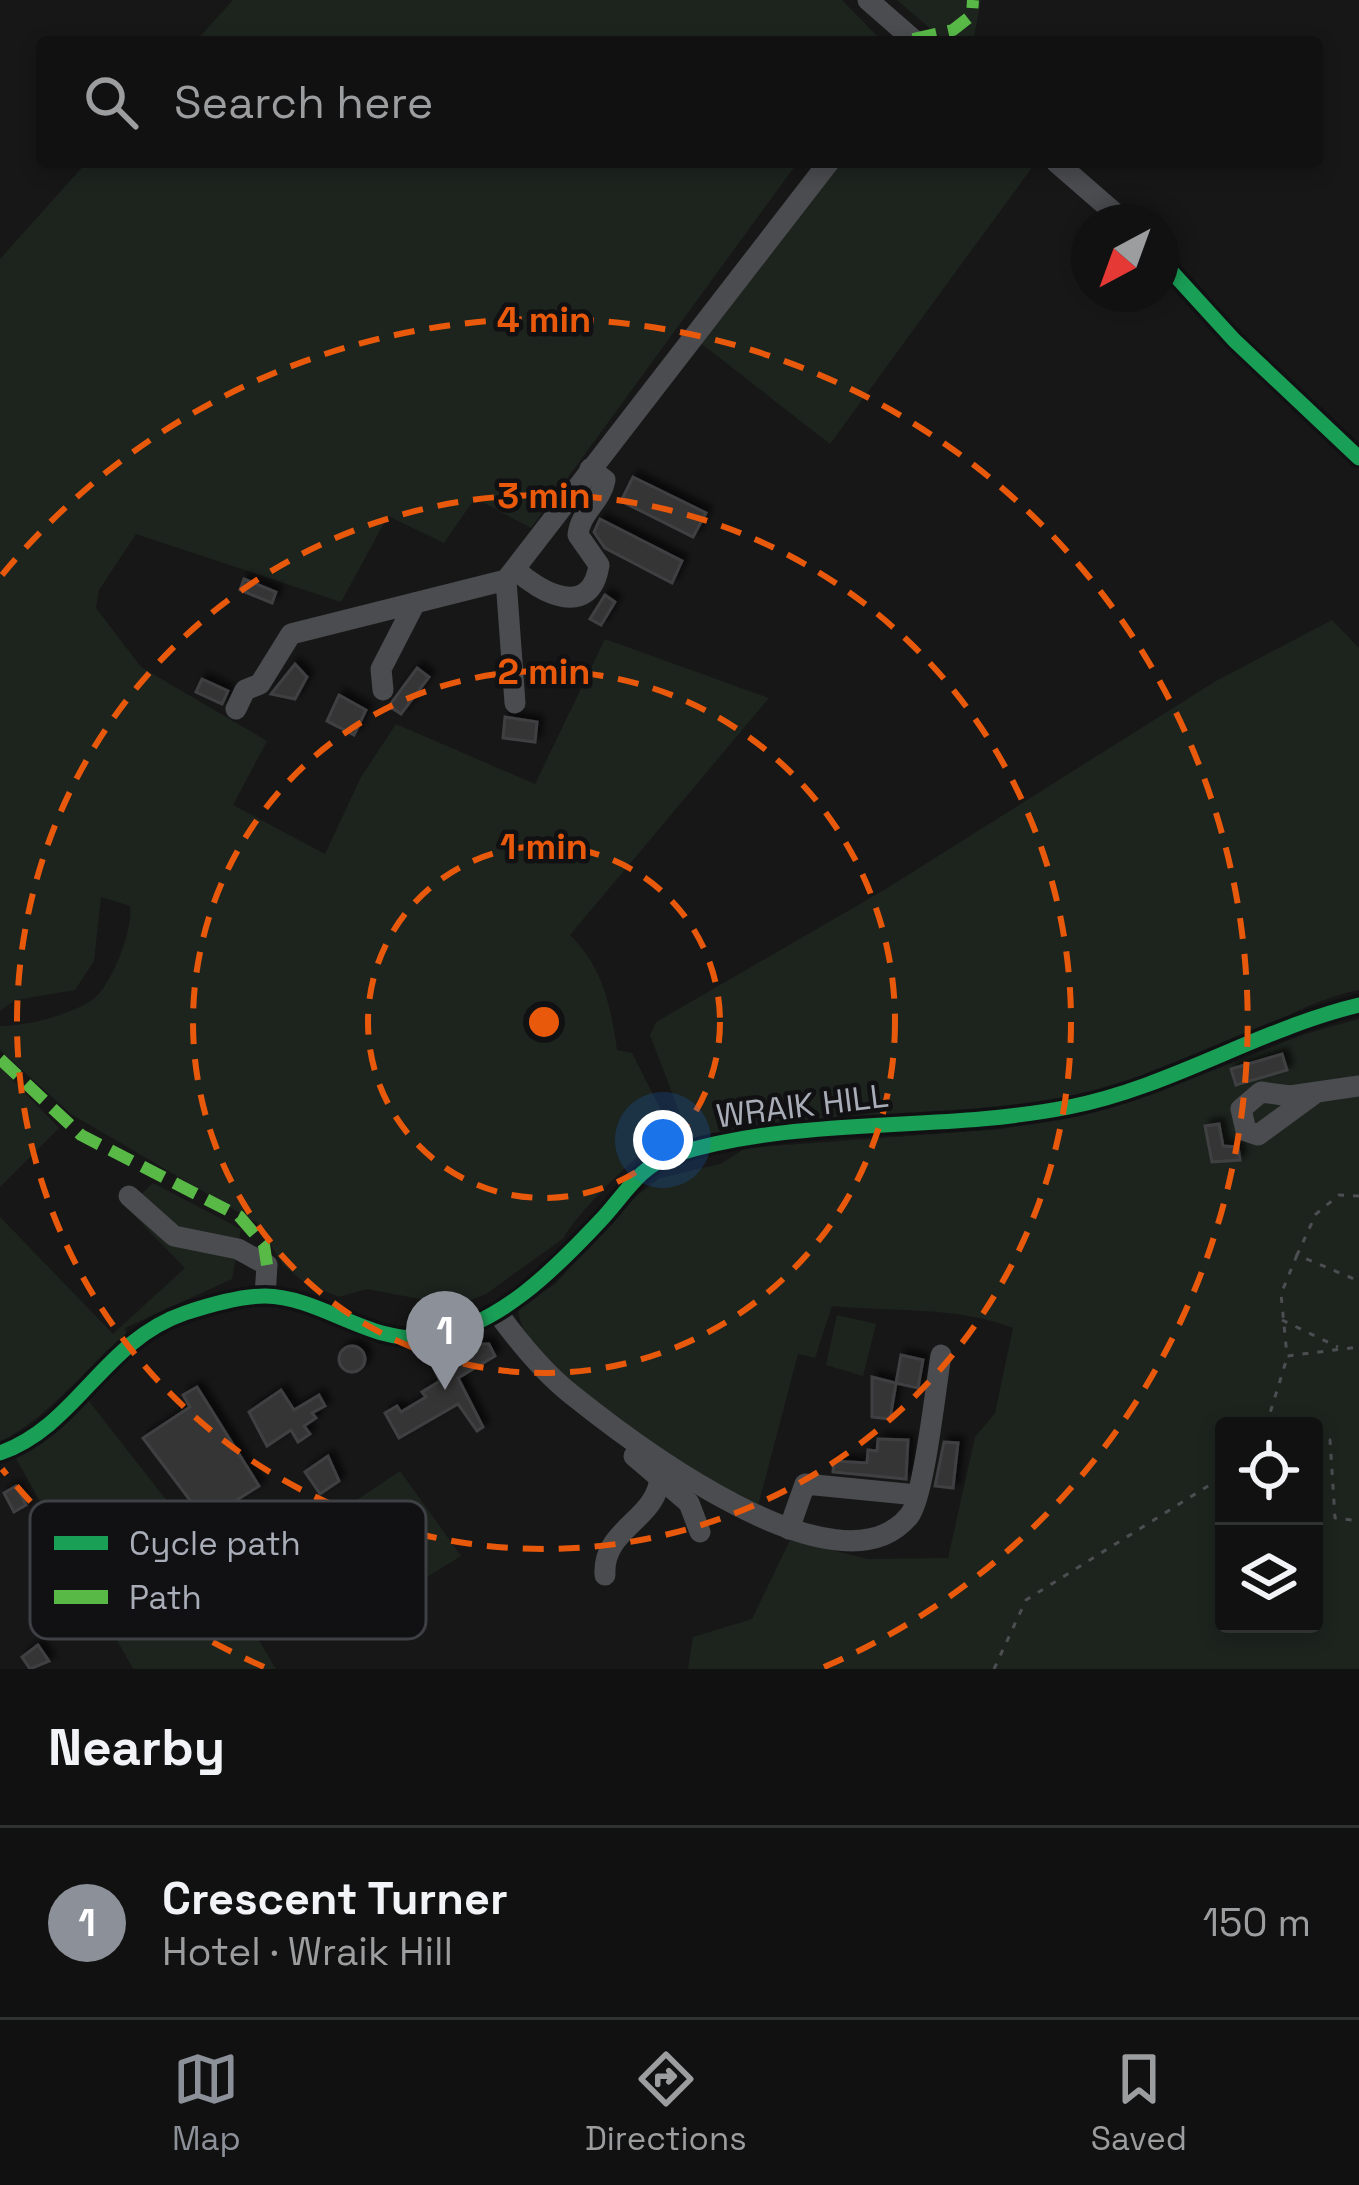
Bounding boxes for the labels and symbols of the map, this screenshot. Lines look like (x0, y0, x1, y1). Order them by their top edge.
north arrow (1071, 204, 1179, 312)
text: 4 min (497, 297, 591, 343)
text: 3 min (497, 473, 591, 519)
text: 2 min (497, 649, 591, 695)
text: 1 min (500, 824, 588, 870)
centre of rings (523, 1001, 565, 1043)
street label: WRAIK HILL (714, 1075, 890, 1137)
your location (633, 1110, 693, 1170)
pin: 1 (406, 1291, 484, 1390)
legend (30, 1501, 426, 1639)
text: Cycle path (129, 1523, 301, 1565)
text: Path (129, 1577, 202, 1619)

